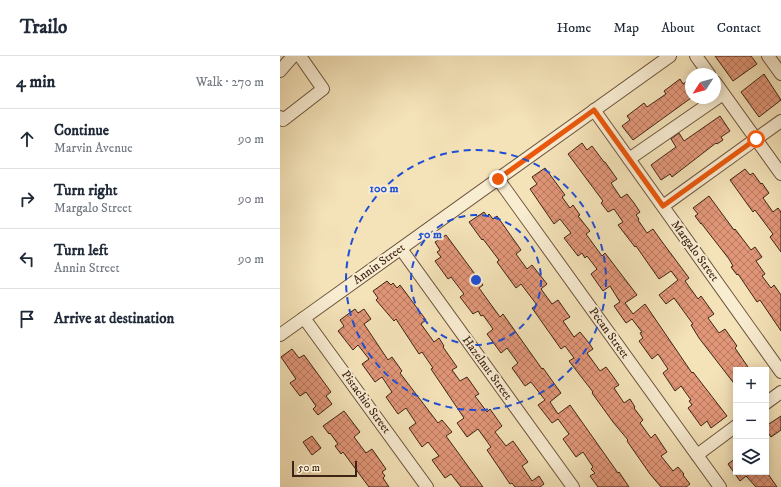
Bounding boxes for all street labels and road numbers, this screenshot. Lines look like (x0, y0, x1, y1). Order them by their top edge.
street label: Margalo Street (668, 218, 722, 285)
street label: Annin Street (350, 240, 408, 288)
street label: Pecan Street (586, 305, 633, 362)
street label: Hazelnut Street (459, 333, 515, 403)
street label: Pistachio Street (338, 368, 394, 437)

